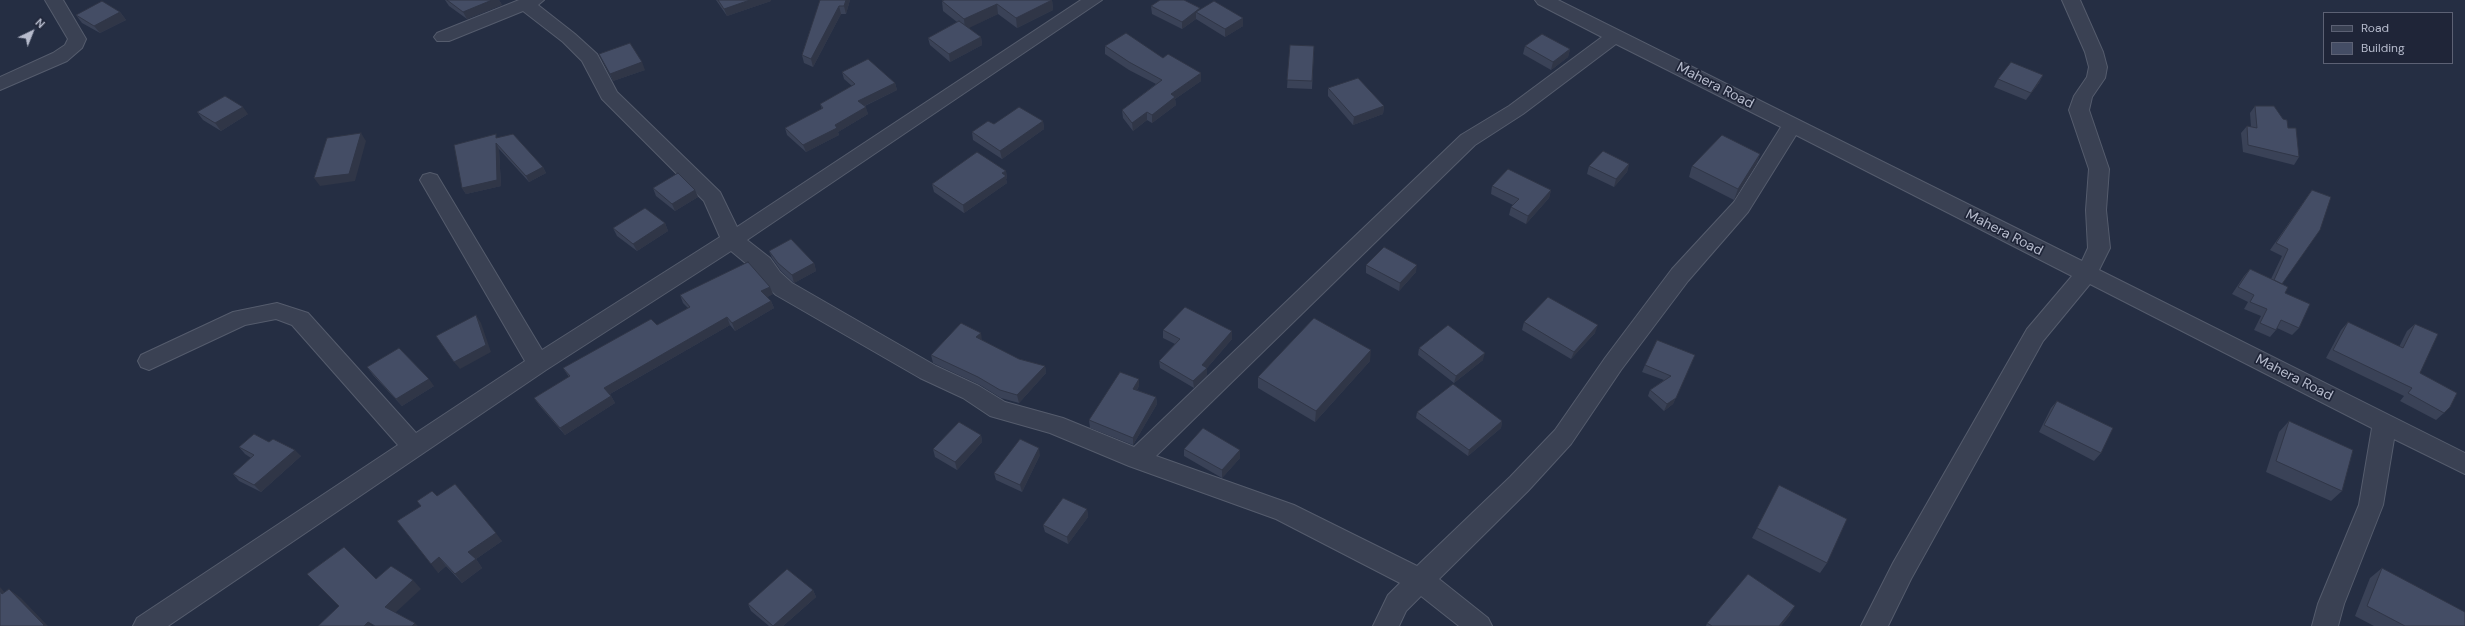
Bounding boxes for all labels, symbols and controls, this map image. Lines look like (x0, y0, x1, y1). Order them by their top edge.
north arrow (12, 12, 52, 52)
legend (2323, 12, 2453, 64)
text: N (32, 15, 48, 31)
text: Road (2361, 20, 2389, 36)
text: Building (2361, 40, 2405, 56)
street label: Mahera Road (1674, 59, 1756, 113)
street label: Mahera Road (1963, 206, 2045, 260)
street label: Mahera Road (2253, 351, 2335, 405)

